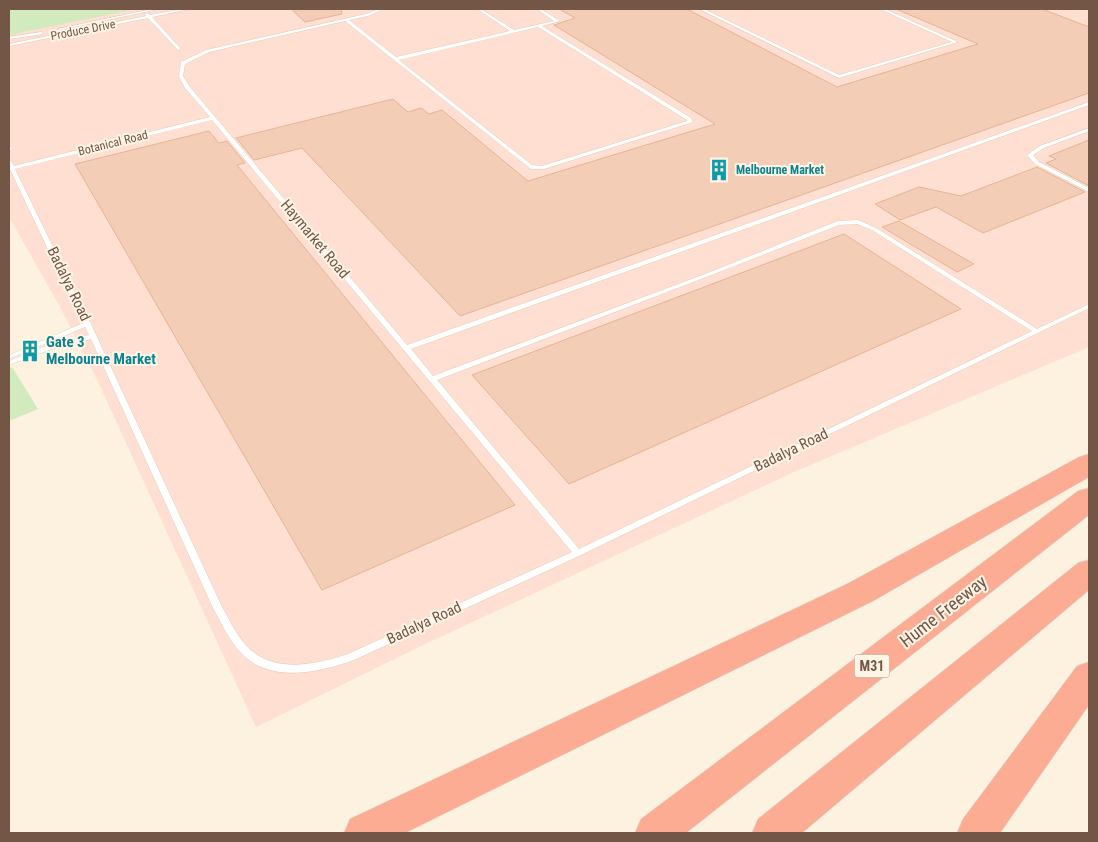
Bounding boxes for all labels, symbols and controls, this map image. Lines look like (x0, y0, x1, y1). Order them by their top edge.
street label: Produce Drive (49, 17, 117, 43)
street label: Botanical Road (77, 128, 149, 158)
building icon: Melbourne Market (706, 157, 732, 183)
place label: Melbourne Market (736, 163, 824, 177)
street label: Haymarket Road (277, 196, 353, 282)
street label: Badalya Road (43, 244, 95, 324)
place label: Gate 3 Melbourne Market (46, 333, 156, 368)
building icon: Gate 3 Melbourne Market (17, 338, 43, 364)
street label: Badalya Road (751, 424, 831, 476)
street label: Hume Freeway (895, 570, 991, 651)
street label: Badalya Road (384, 598, 464, 648)
road number: M31 (854, 654, 890, 678)

